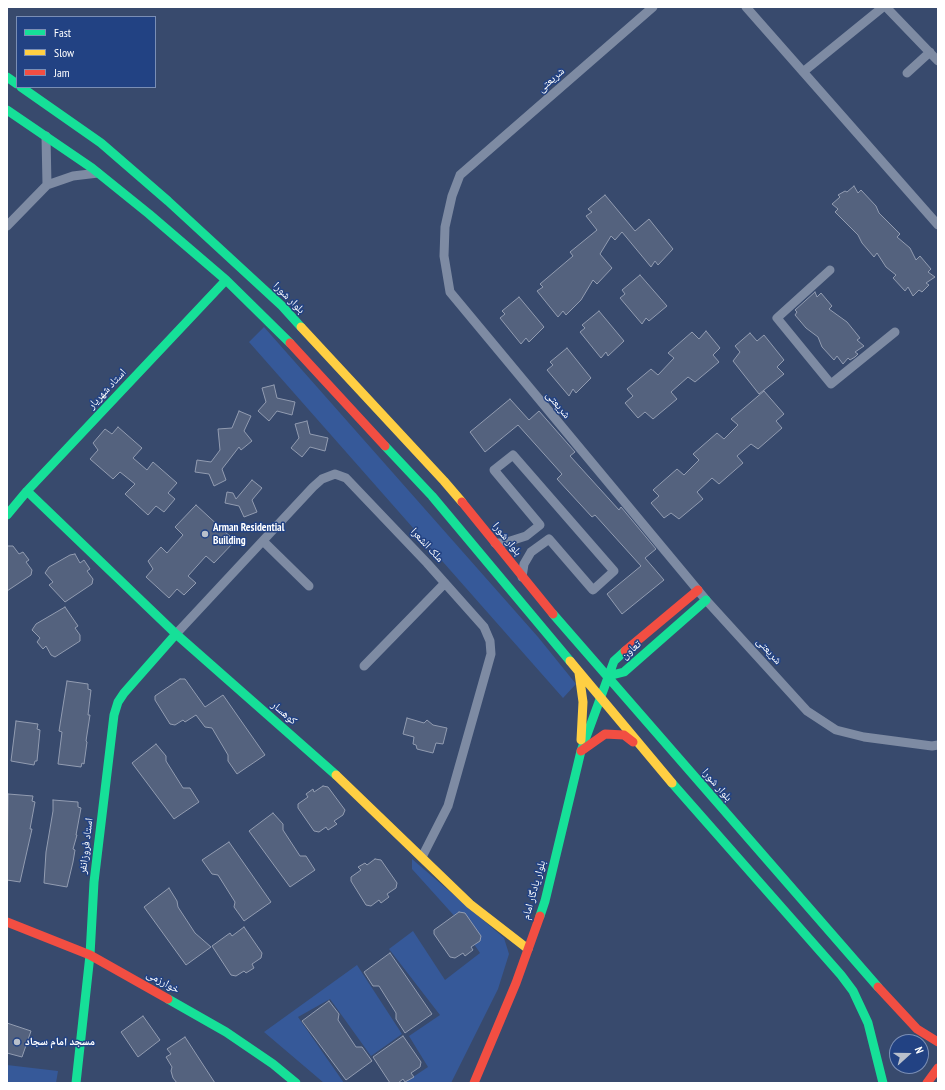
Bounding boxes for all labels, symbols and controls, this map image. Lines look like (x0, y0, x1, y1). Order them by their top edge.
legend (16, 16, 156, 88)
text: Fast (54, 25, 71, 40)
text: Slow (54, 45, 74, 60)
text: Jam (54, 65, 70, 80)
street label: شریعتی (535, 65, 567, 95)
street label: بلوار شورا (270, 279, 308, 317)
street label: استاد شهریار (85, 366, 129, 412)
street label: شریعتی (543, 389, 573, 421)
street label: بلوار شورا (490, 520, 524, 558)
place label: Arman Residential Building (213, 521, 284, 547)
street label: ملک الشعرا (408, 525, 446, 565)
marker: Arman Residential Building (200, 529, 210, 539)
street label: شریعتی (754, 635, 784, 667)
street label: تعاون (618, 638, 644, 662)
street label: کوهسار (268, 698, 300, 728)
street label: بلوار شورا (699, 766, 735, 804)
street label: استاد فروزانفر (76, 817, 96, 875)
street label: بلوار یادگار امام (519, 859, 549, 921)
street label: خوارزمی (144, 968, 182, 996)
north arrow (889, 1034, 929, 1074)
place label: مسجد امام سجاد (25, 1035, 95, 1049)
marker: مسجد امام سجاد (12, 1037, 22, 1047)
text: N (912, 1045, 927, 1055)

